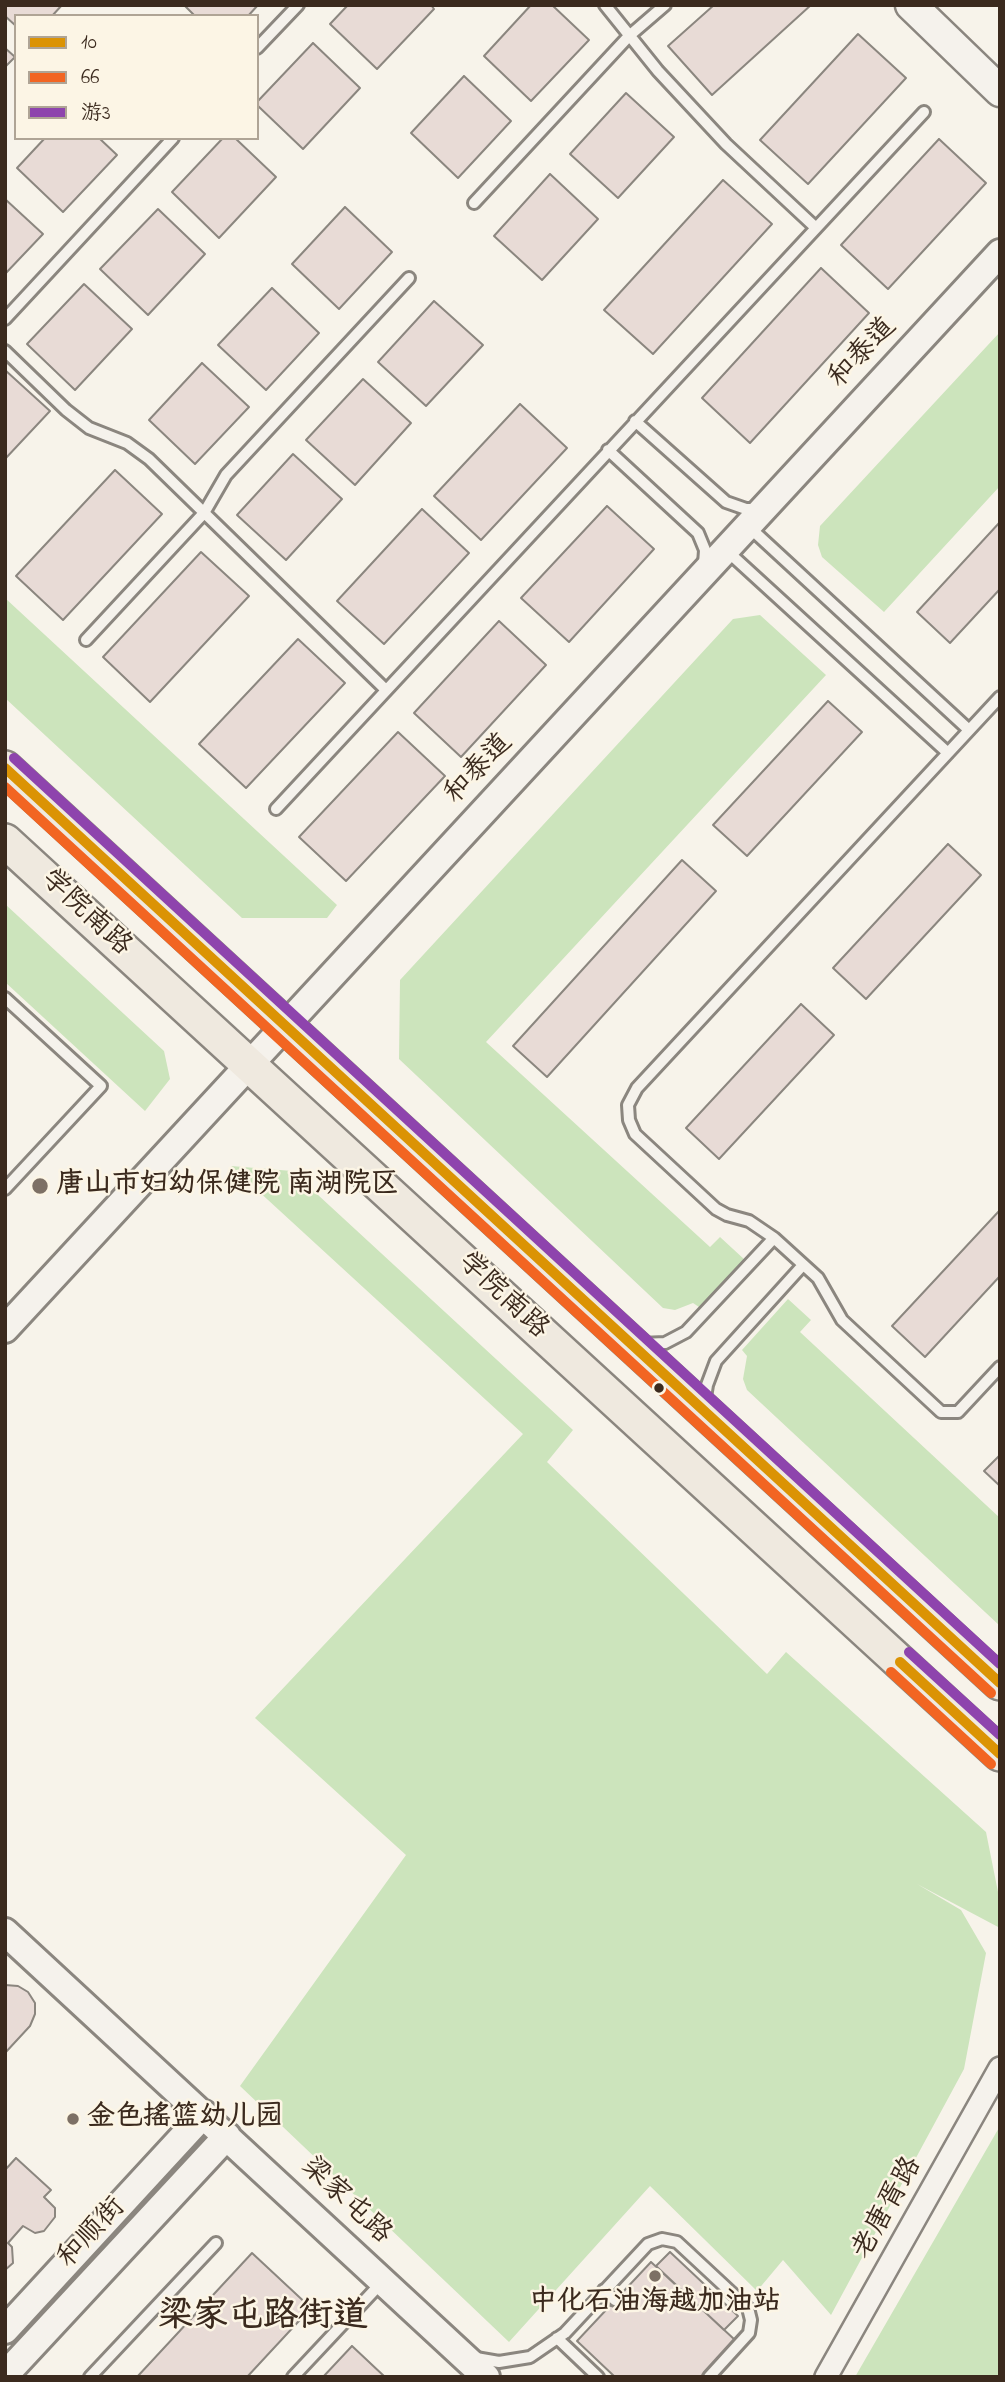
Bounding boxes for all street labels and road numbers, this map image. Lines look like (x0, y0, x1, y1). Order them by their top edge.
street label: 和泰道 (823, 312, 905, 396)
street label: 和泰道 (439, 728, 521, 812)
street label: 学院南路 (33, 864, 137, 964)
street label: 学院南路 (450, 1247, 554, 1347)
street label: 梁家屯路 (293, 2152, 397, 2252)
street label: 老唐胥路 (847, 2152, 931, 2266)
street label: 和顺街 (52, 2192, 134, 2276)

